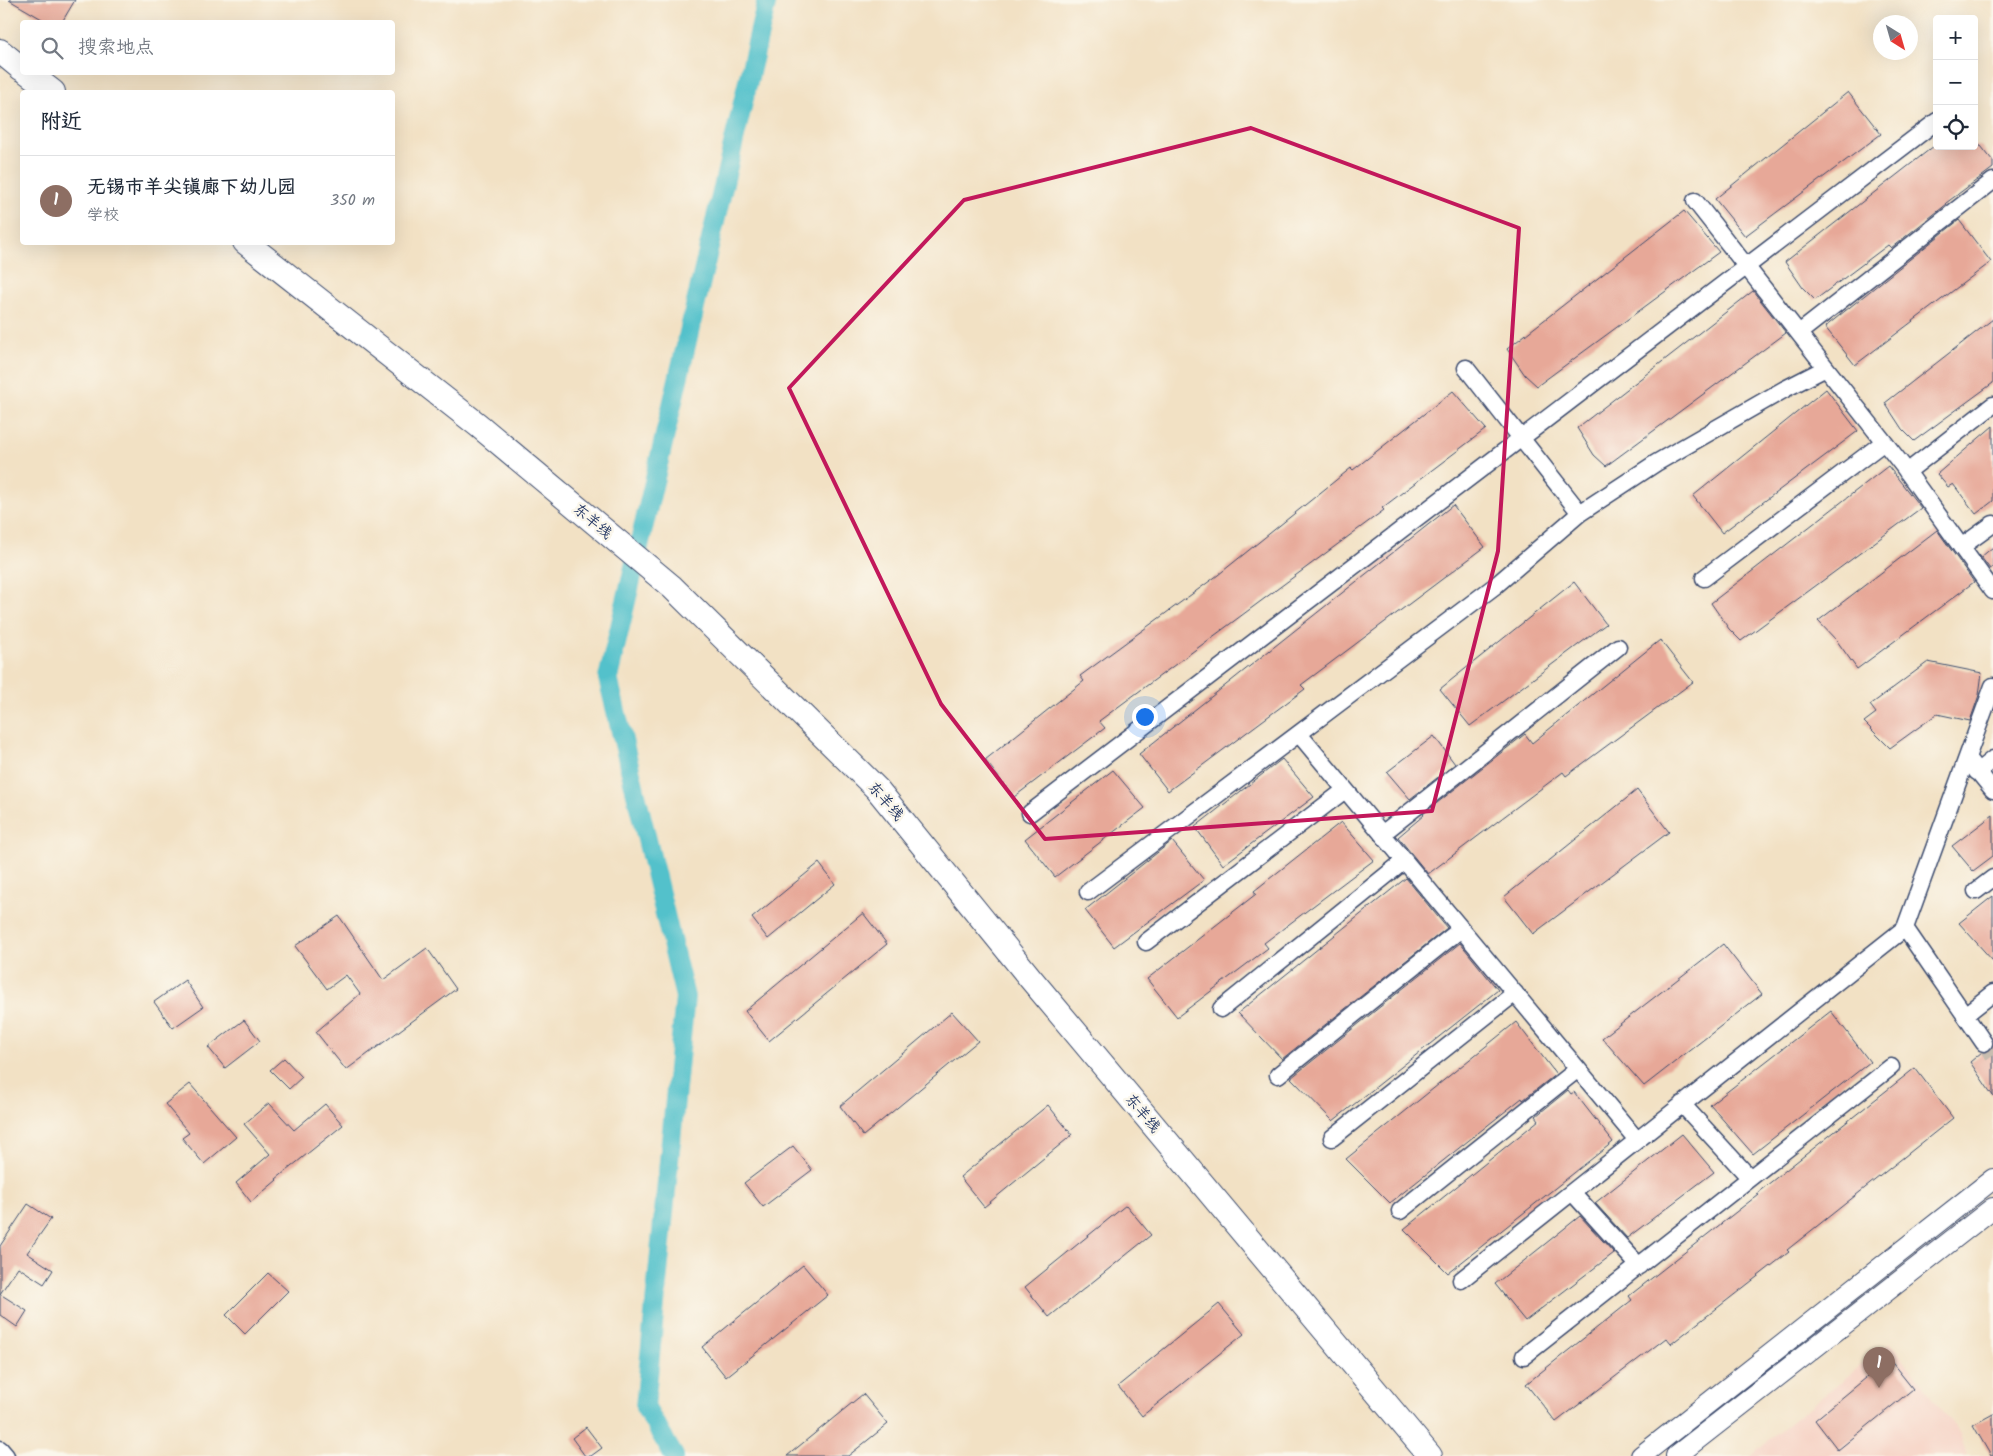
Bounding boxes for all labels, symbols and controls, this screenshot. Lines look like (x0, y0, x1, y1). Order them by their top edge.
north arrow (1873, 15, 1918, 60)
map controls (1933, 15, 1978, 150)
button: + (1933, 15, 1978, 60)
search box (20, 20, 395, 75)
text: 搜索地点 (78, 33, 154, 63)
icon: search (38, 34, 66, 62)
button: − (1933, 60, 1978, 105)
button: locate (1933, 105, 1978, 150)
text: 附近 (40, 106, 82, 139)
text: 无锡市羊尖镇廊下幼儿园 (87, 173, 296, 203)
text: 1 (54, 188, 58, 213)
text: 350 m (330, 188, 375, 213)
text: 学校 (87, 203, 119, 228)
street label: 东羊线 (567, 498, 617, 545)
your location (1132, 704, 1158, 730)
street label: 东羊线 (861, 777, 909, 827)
street label: 东羊线 (1119, 1089, 1166, 1139)
pin: 1 (1863, 1347, 1895, 1388)

